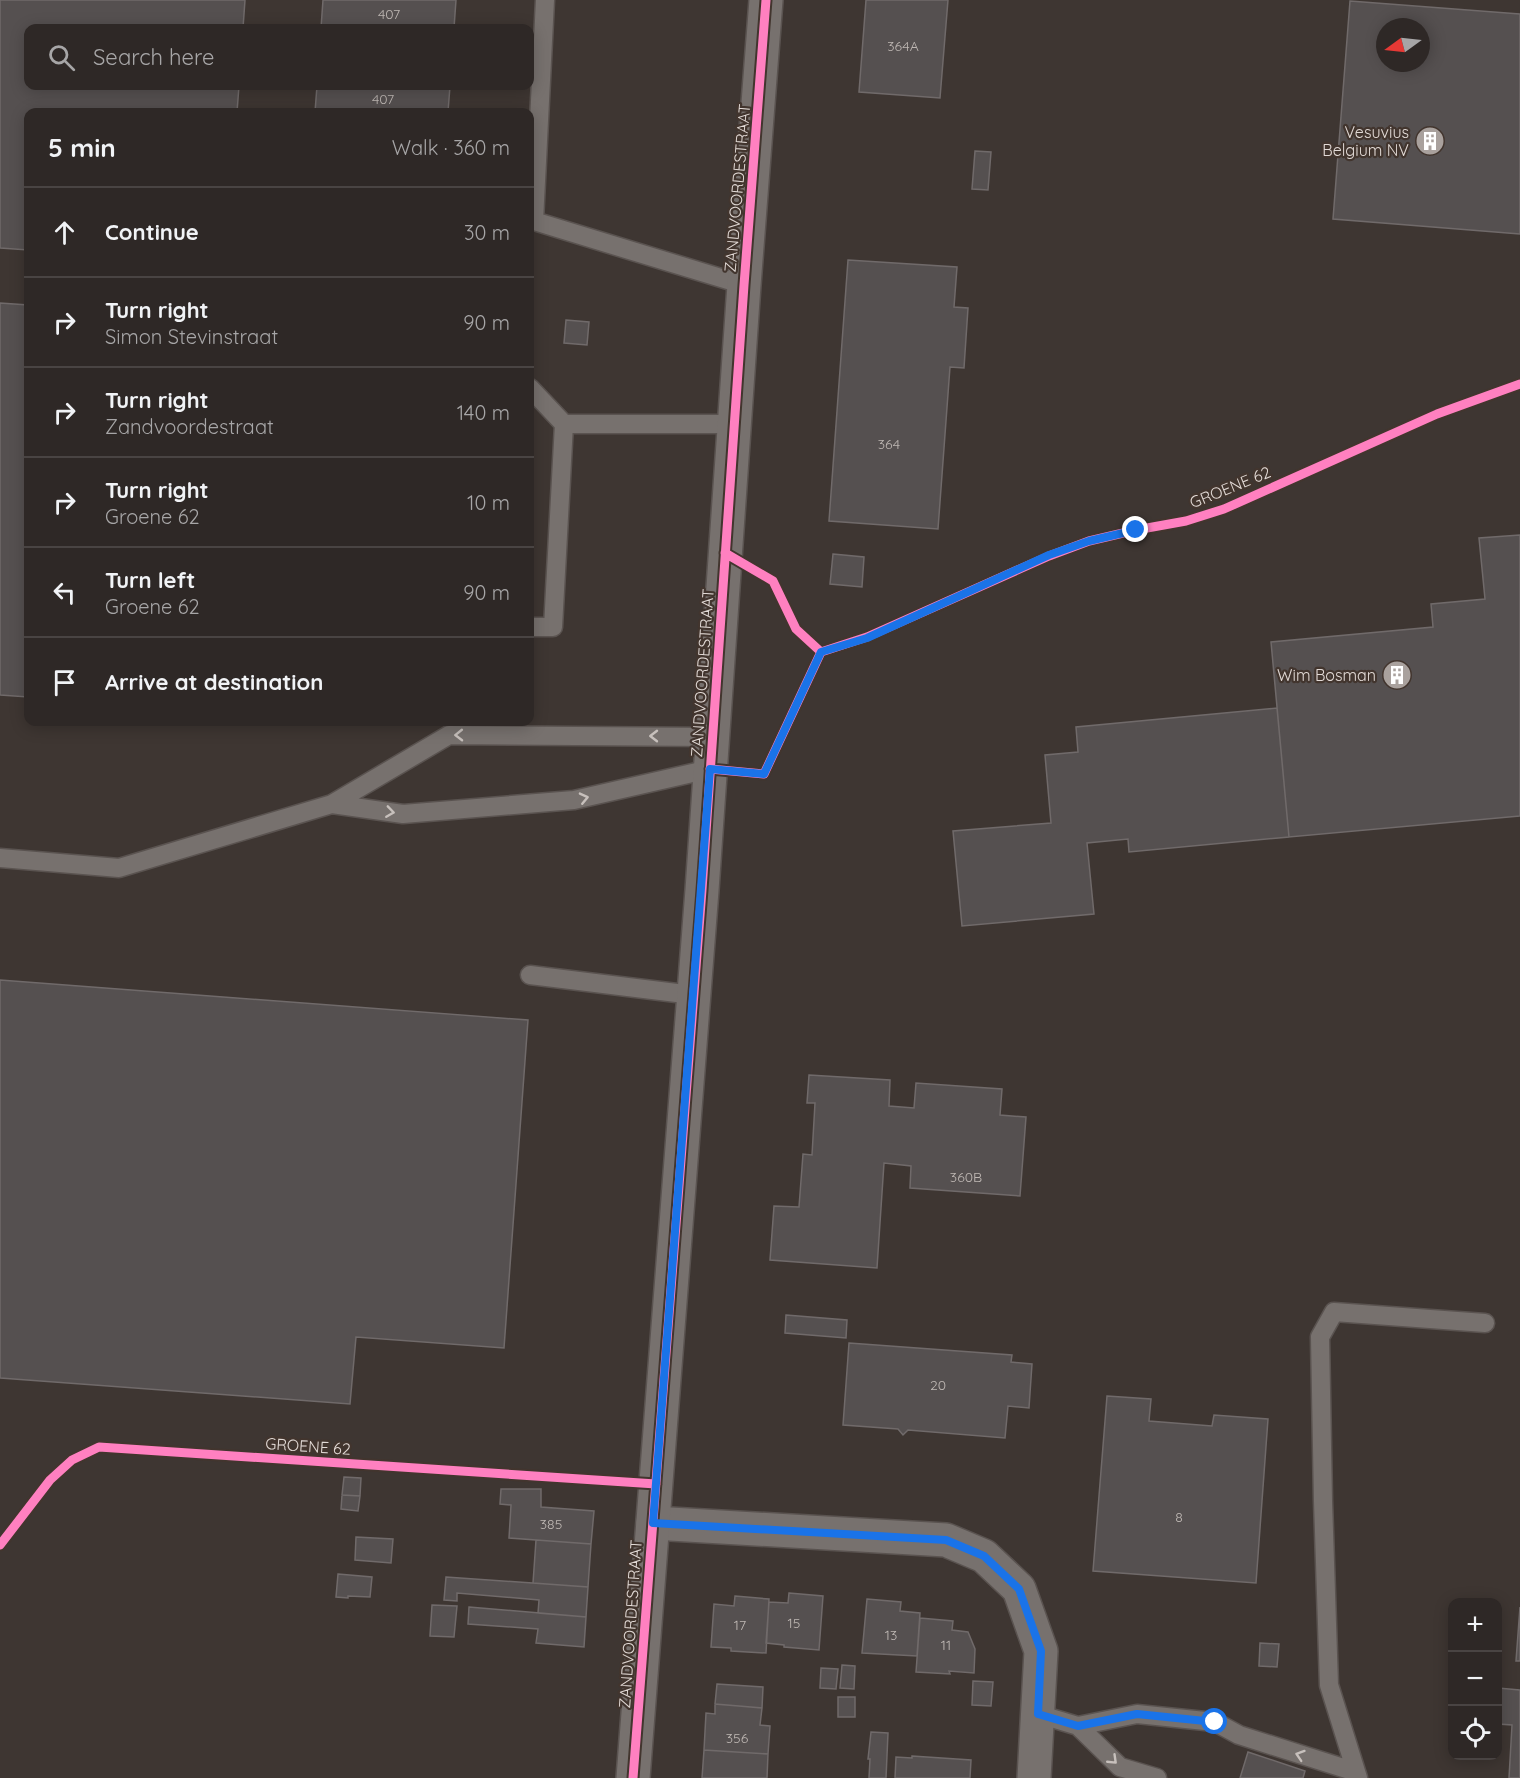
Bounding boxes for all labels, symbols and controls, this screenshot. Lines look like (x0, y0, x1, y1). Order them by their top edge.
house number: 407 (378, 5, 400, 23)
north arrow (1376, 18, 1430, 72)
search box (24, 24, 534, 90)
house number: 364A (887, 37, 919, 55)
icon: search (45, 41, 78, 74)
text: Search here (93, 43, 214, 71)
house number: 407 (372, 90, 394, 108)
street label: ZANDVOORDESTRAAT (720, 103, 754, 273)
place label: Vesuvius Belgium NV (1322, 122, 1409, 160)
building icon: Vesuvius Belgium NV (1414, 125, 1446, 157)
text: 5 min (48, 131, 116, 164)
text: Walk · 360 m (392, 135, 510, 160)
icon: ahead (48, 216, 81, 249)
text: Continue (105, 218, 199, 246)
text: 30 m (464, 220, 510, 245)
text: Turn right (105, 296, 209, 324)
icon: right (48, 306, 81, 339)
text: 90 m (463, 310, 510, 335)
text: Simon Stevinstraat (105, 324, 278, 349)
text: Turn right (105, 386, 209, 414)
icon: right (48, 396, 81, 429)
text: 140 m (457, 400, 510, 425)
text: Zandvoordestraat (105, 414, 274, 439)
house number: 364 (878, 435, 900, 453)
street label: GROENE 62 (1187, 462, 1274, 512)
text: Turn right (105, 476, 209, 504)
icon: right (48, 486, 81, 519)
text: 10 m (467, 490, 510, 515)
text: Groene 62 (105, 504, 200, 529)
route end (1122, 516, 1148, 542)
text: Turn left (105, 566, 195, 594)
icon: left (48, 576, 81, 609)
text: 90 m (463, 580, 510, 605)
street label: ZANDVOORDESTRAAT (686, 588, 718, 758)
text: Groene 62 (105, 594, 200, 619)
building icon: Wim Bosman (1381, 659, 1413, 691)
place label: Wim Bosman (1277, 665, 1376, 685)
icon: arrive (48, 666, 81, 699)
text: Arrive at destination (105, 668, 323, 696)
one-way arrow (454, 729, 463, 741)
one-way arrow (649, 730, 658, 742)
one-way arrow (579, 792, 589, 805)
one-way arrow (386, 805, 395, 817)
house number: 360B (950, 1168, 982, 1186)
house number: 20 (930, 1376, 946, 1394)
street label: GROENE 62 (265, 1433, 352, 1459)
house number: 8 (1175, 1508, 1183, 1526)
house number: 385 (540, 1515, 562, 1533)
street label: ZANDVOORDESTRAAT (614, 1539, 646, 1709)
map controls (1448, 1598, 1502, 1760)
button: + (1448, 1598, 1502, 1652)
house number: 15 (788, 1614, 800, 1632)
house number: 17 (734, 1616, 746, 1634)
house number: 13 (885, 1626, 897, 1644)
house number: 11 (941, 1636, 951, 1654)
button: − (1448, 1652, 1502, 1706)
button: locate (1448, 1706, 1502, 1760)
route start (1201, 1708, 1227, 1734)
house number: 356 (726, 1729, 749, 1747)
one-way arrow (1295, 1750, 1306, 1763)
one-way arrow (1107, 1753, 1117, 1764)

